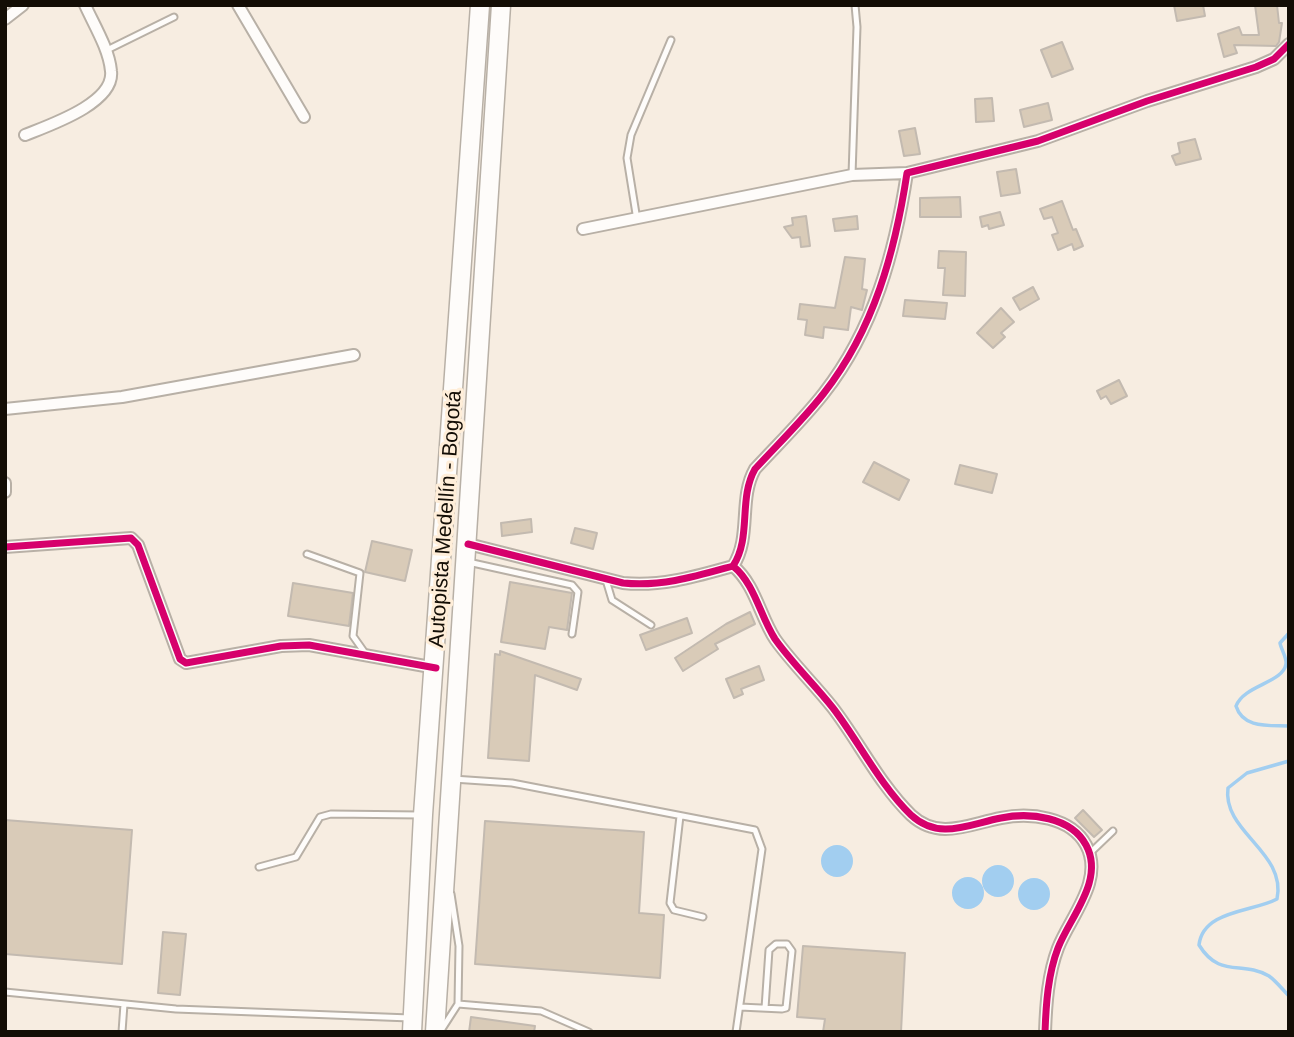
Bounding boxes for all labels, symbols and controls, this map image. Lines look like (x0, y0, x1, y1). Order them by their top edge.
street label: Autopista Medellín - Bogotá (424, 389, 468, 649)

